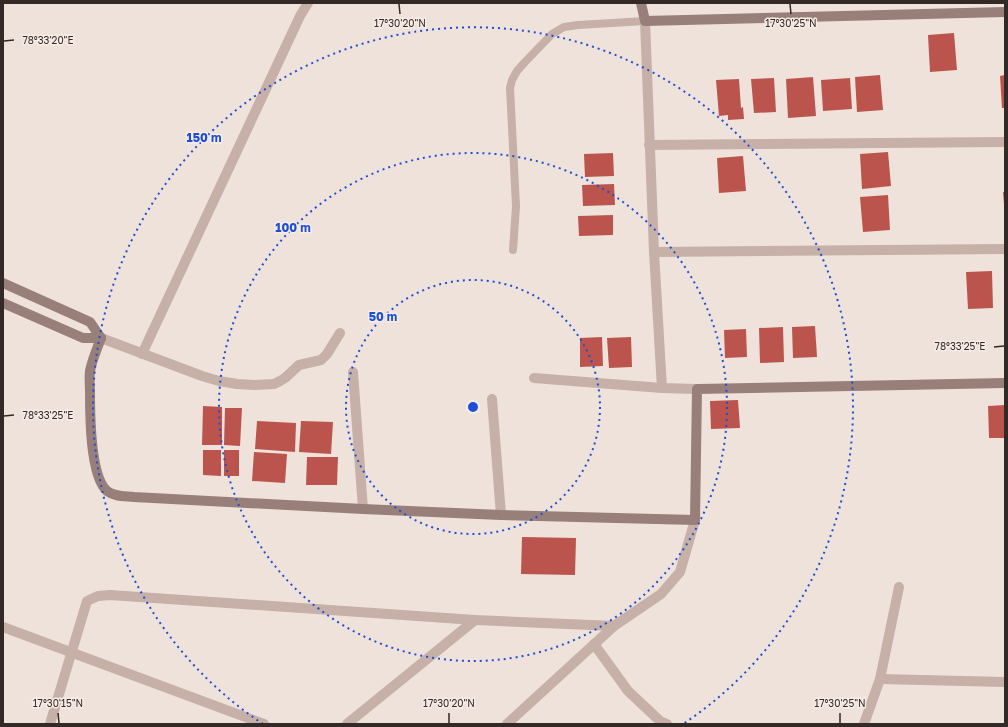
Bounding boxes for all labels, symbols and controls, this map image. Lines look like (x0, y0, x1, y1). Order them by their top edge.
text: 17°30'20"N (374, 17, 426, 29)
text: 17°30'25"N (765, 17, 817, 29)
text: 78°33'20"E (22, 34, 74, 46)
text: 150 m (187, 130, 221, 145)
text: 100 m (275, 220, 311, 235)
text: 50 m (369, 309, 397, 324)
text: 78°33'25"E (935, 340, 985, 352)
centre of rings (466, 400, 480, 414)
text: 78°33'25"E (23, 409, 73, 421)
text: 17°30'15"N (33, 697, 83, 709)
text: 17°30'20"N (423, 697, 475, 709)
text: 17°30'25"N (814, 697, 866, 709)

